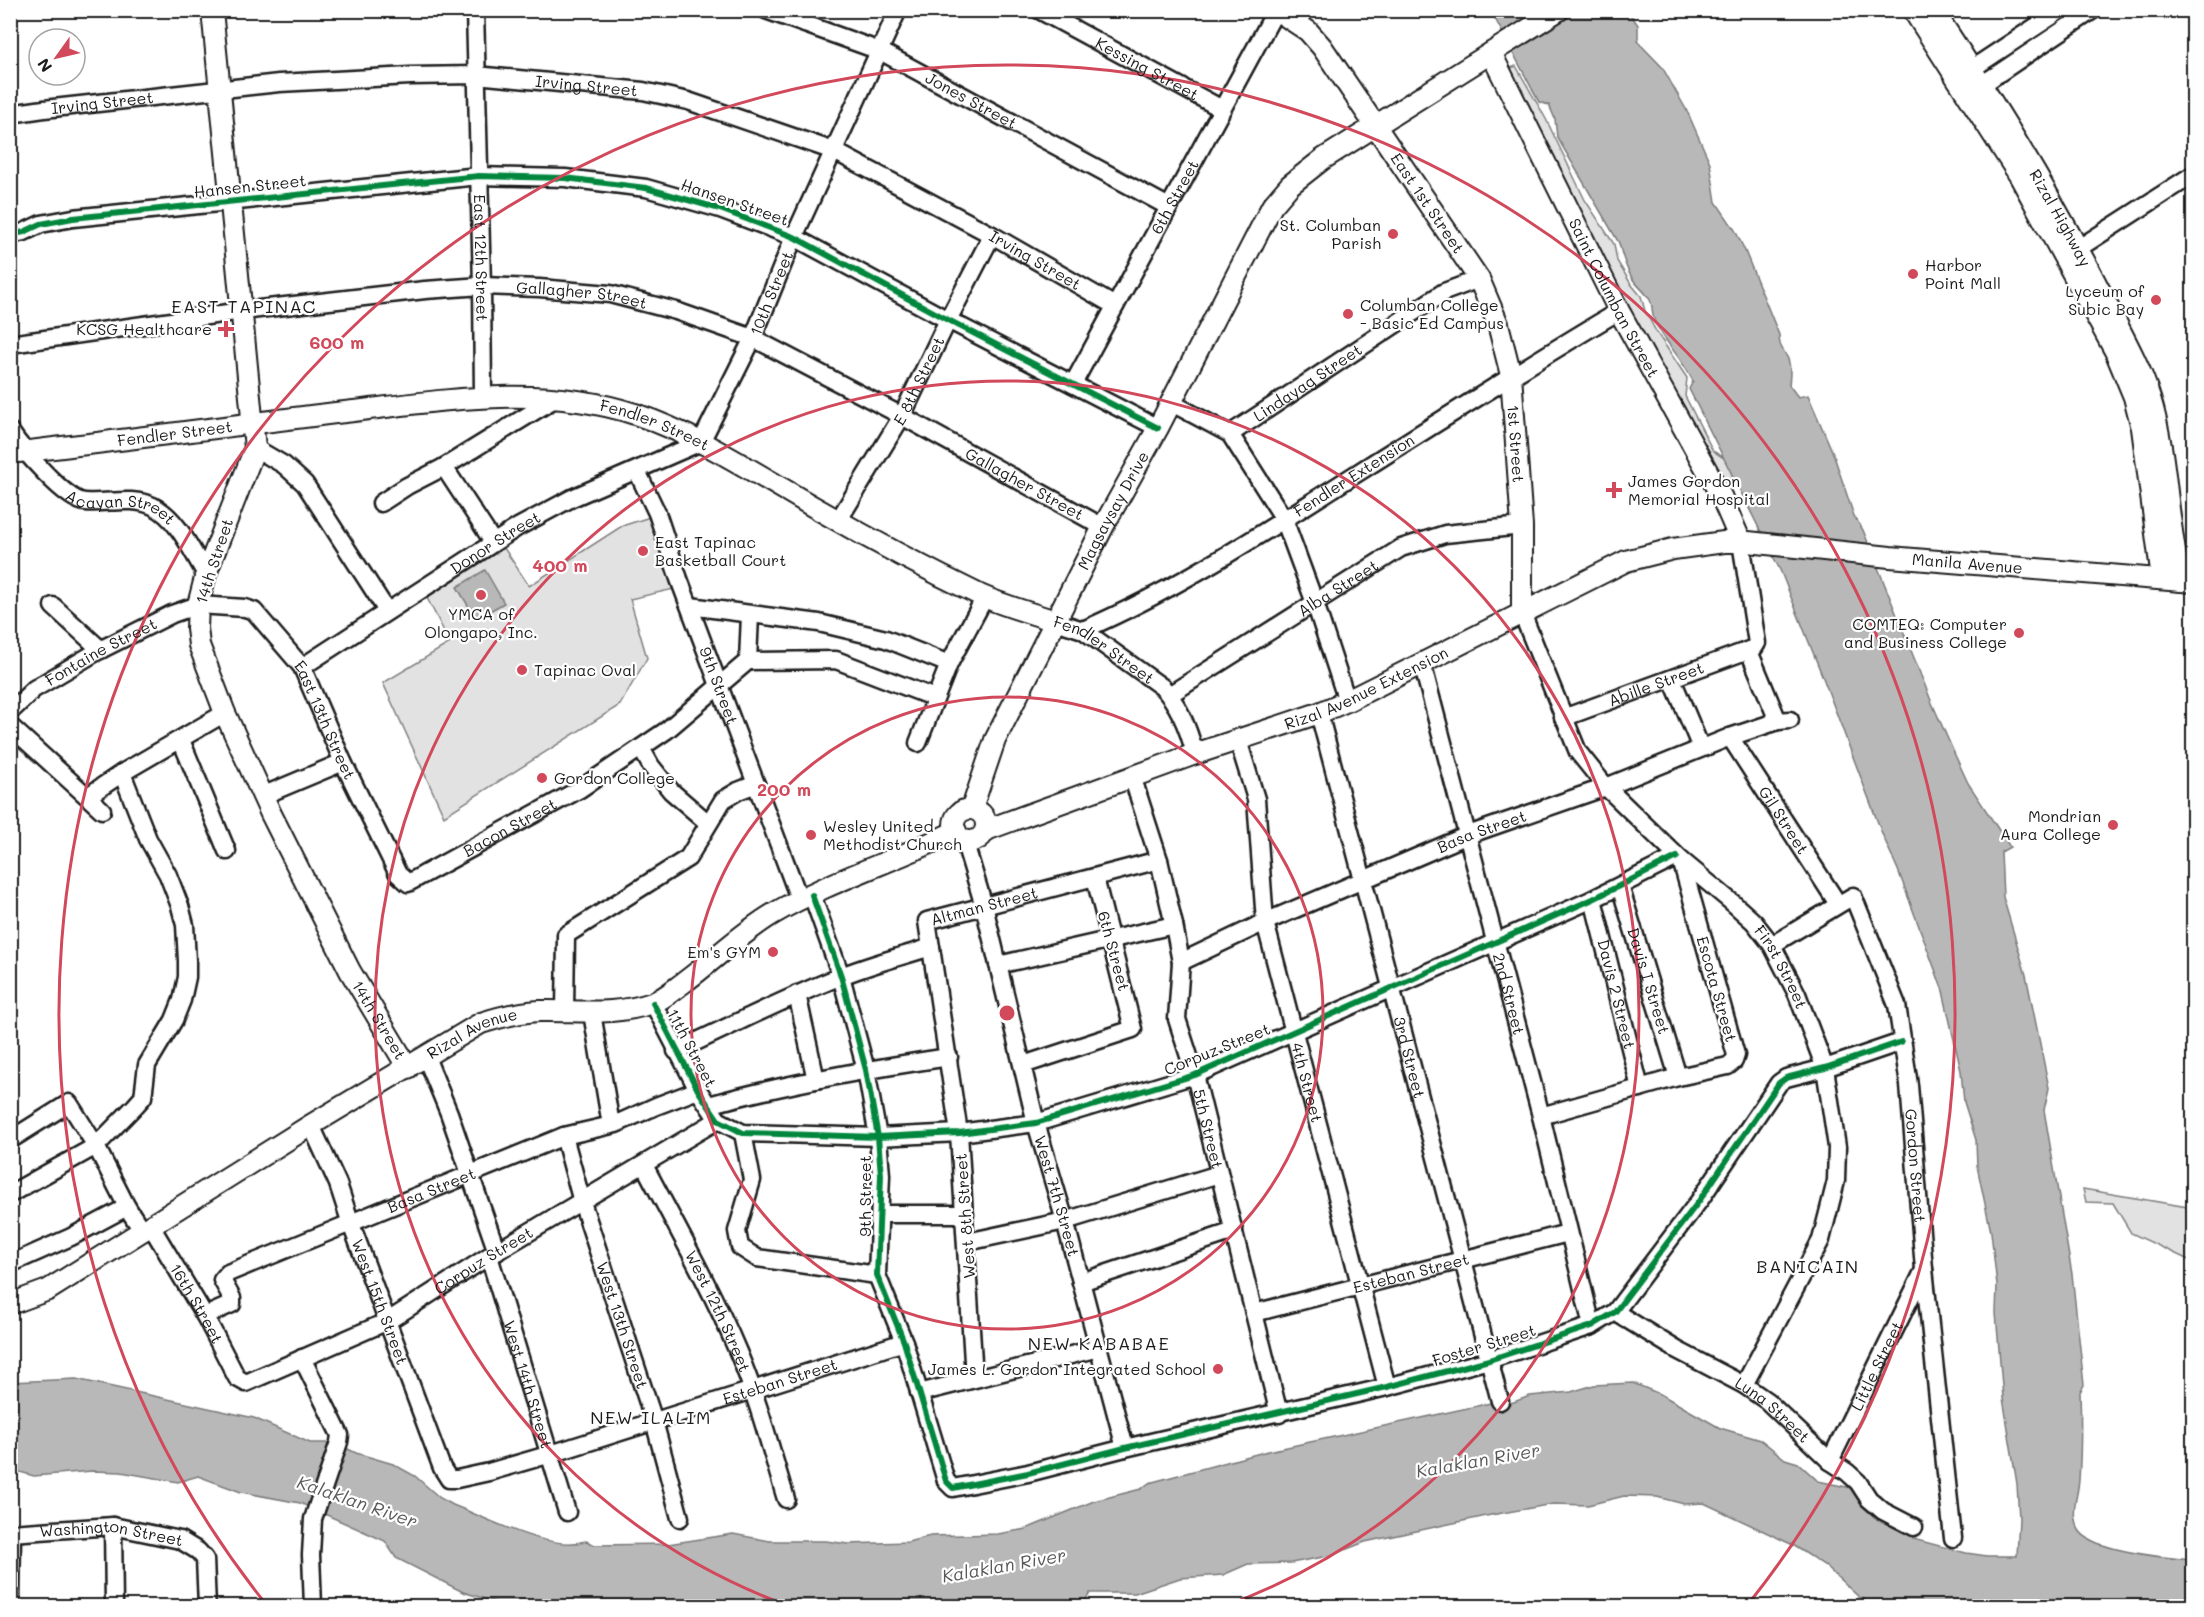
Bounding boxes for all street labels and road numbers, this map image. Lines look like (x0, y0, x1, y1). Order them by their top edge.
street label: Kessing Street (1092, 32, 1203, 105)
street label: Jones Street (922, 67, 1021, 133)
street label: Irving Street (534, 70, 639, 100)
street label: Irving Street (50, 86, 154, 118)
street label: East 1st Street (1387, 148, 1470, 257)
street label: 6th Street (1145, 156, 1203, 238)
street label: Rizal Highway (2025, 165, 2096, 270)
street label: Hansen Street (193, 169, 307, 202)
street label: Hansen Street (678, 173, 792, 230)
street label: East 12th Street (470, 194, 493, 322)
street label: Saint Columban Street (1565, 214, 1664, 381)
street label: Irving Street (986, 225, 1085, 294)
street label: 10th Street (744, 248, 797, 338)
street label: Gallagher Street (516, 276, 650, 313)
street label: E 8th Street (888, 333, 949, 429)
street label: Lindayag Street (1249, 339, 1366, 426)
street label: Fendler Street (598, 394, 713, 455)
street label: 1st Street (1503, 404, 1530, 483)
street label: Fendler Street (116, 415, 234, 450)
street label: Fendler Extension (1289, 429, 1418, 521)
street label: Gallagher Street (962, 442, 1088, 524)
street label: Magsaysay Drive (1072, 447, 1153, 573)
street label: Acayan Street (62, 484, 181, 529)
street label: Donor Street (446, 506, 544, 578)
street label: 14th Street (190, 515, 237, 606)
street label: Manila Avenue (1911, 548, 2024, 578)
street label: Alba Street (1293, 554, 1382, 621)
street label: Fendler Street (1051, 610, 1159, 688)
street label: Fontaine Street (41, 612, 160, 690)
street label: Rizal Avenue Extension (1281, 641, 1451, 734)
street label: 9th Street (695, 644, 744, 727)
street label: East 13th Street (290, 655, 361, 783)
street label: Abille Street (1605, 656, 1706, 711)
street label: Gil Street (1754, 782, 1814, 858)
street label: Bacon Street (459, 793, 560, 861)
street label: Basa Street (1434, 805, 1529, 857)
street label: Altman Street (928, 881, 1040, 930)
street label: 6th Street (1094, 909, 1135, 993)
street label: First Street (1750, 920, 1813, 1012)
street label: Davis I Street (1623, 925, 1675, 1036)
street label: Escota Street (1692, 934, 1743, 1044)
street label: Davis 2 Street (1593, 937, 1641, 1051)
street label: 2nd Street (1489, 950, 1530, 1037)
street label: 14th Street (348, 976, 411, 1063)
street label: Rizal Avenue (423, 1003, 519, 1063)
street label: 11th Street (663, 1005, 722, 1091)
street label: 3rd Street (1389, 1014, 1431, 1100)
street label: Corpuz Street (1161, 1018, 1273, 1079)
street label: 4th Street (1287, 1040, 1328, 1125)
street label: 5th Street (1189, 1087, 1229, 1171)
street label: Gordon Street (1901, 1108, 1931, 1223)
street label: West 7th Street (1030, 1133, 1085, 1259)
street label: West 8th Street (950, 1153, 979, 1279)
street label: 9th Street (854, 1155, 875, 1237)
street label: Basa Street (384, 1162, 479, 1217)
street label: Corpuz Street (430, 1221, 536, 1299)
street label: West 15th Street (347, 1236, 413, 1367)
street label: West 12th Street (681, 1246, 756, 1375)
street label: Esteban Street (1351, 1248, 1471, 1297)
street label: 16th Street (166, 1259, 228, 1347)
street label: West 13th Street (592, 1259, 654, 1391)
street label: Little Street (1845, 1317, 1907, 1414)
street label: West 14th Street (499, 1318, 558, 1451)
street label: Foster Street (1430, 1319, 1538, 1370)
street label: Esteban Street (720, 1353, 840, 1409)
street label: Luna Street (1732, 1371, 1815, 1447)
street label: Washington Street (38, 1515, 185, 1550)

